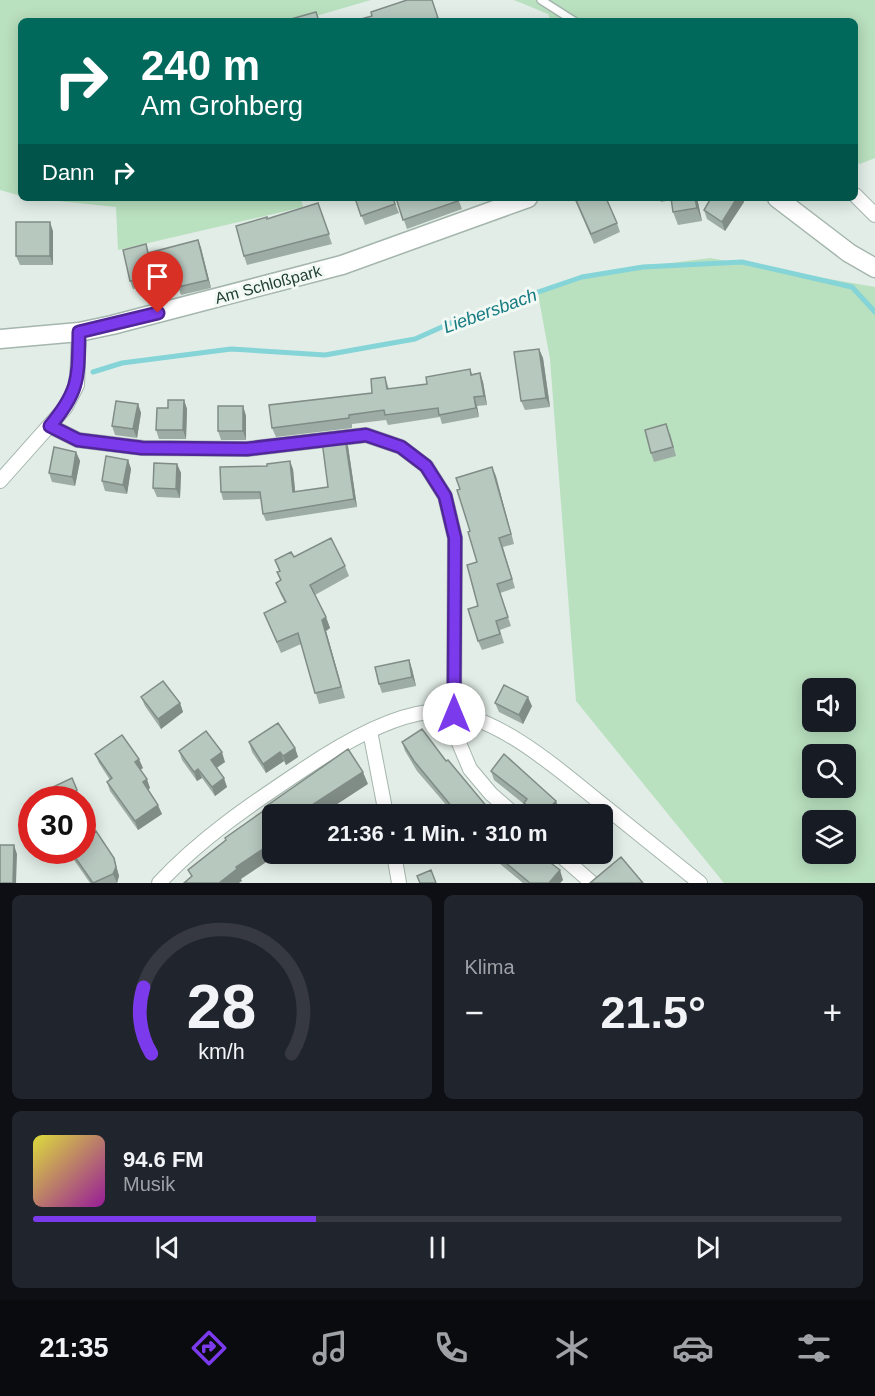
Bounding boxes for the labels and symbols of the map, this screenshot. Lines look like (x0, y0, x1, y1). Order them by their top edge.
pin (132, 251, 183, 313)
street label: Am Schloßpark (213, 262, 324, 307)
water label: Liebersbach (440, 285, 540, 337)
position arrow (422, 682, 486, 746)
speed limit sign: 30 (18, 786, 96, 864)

